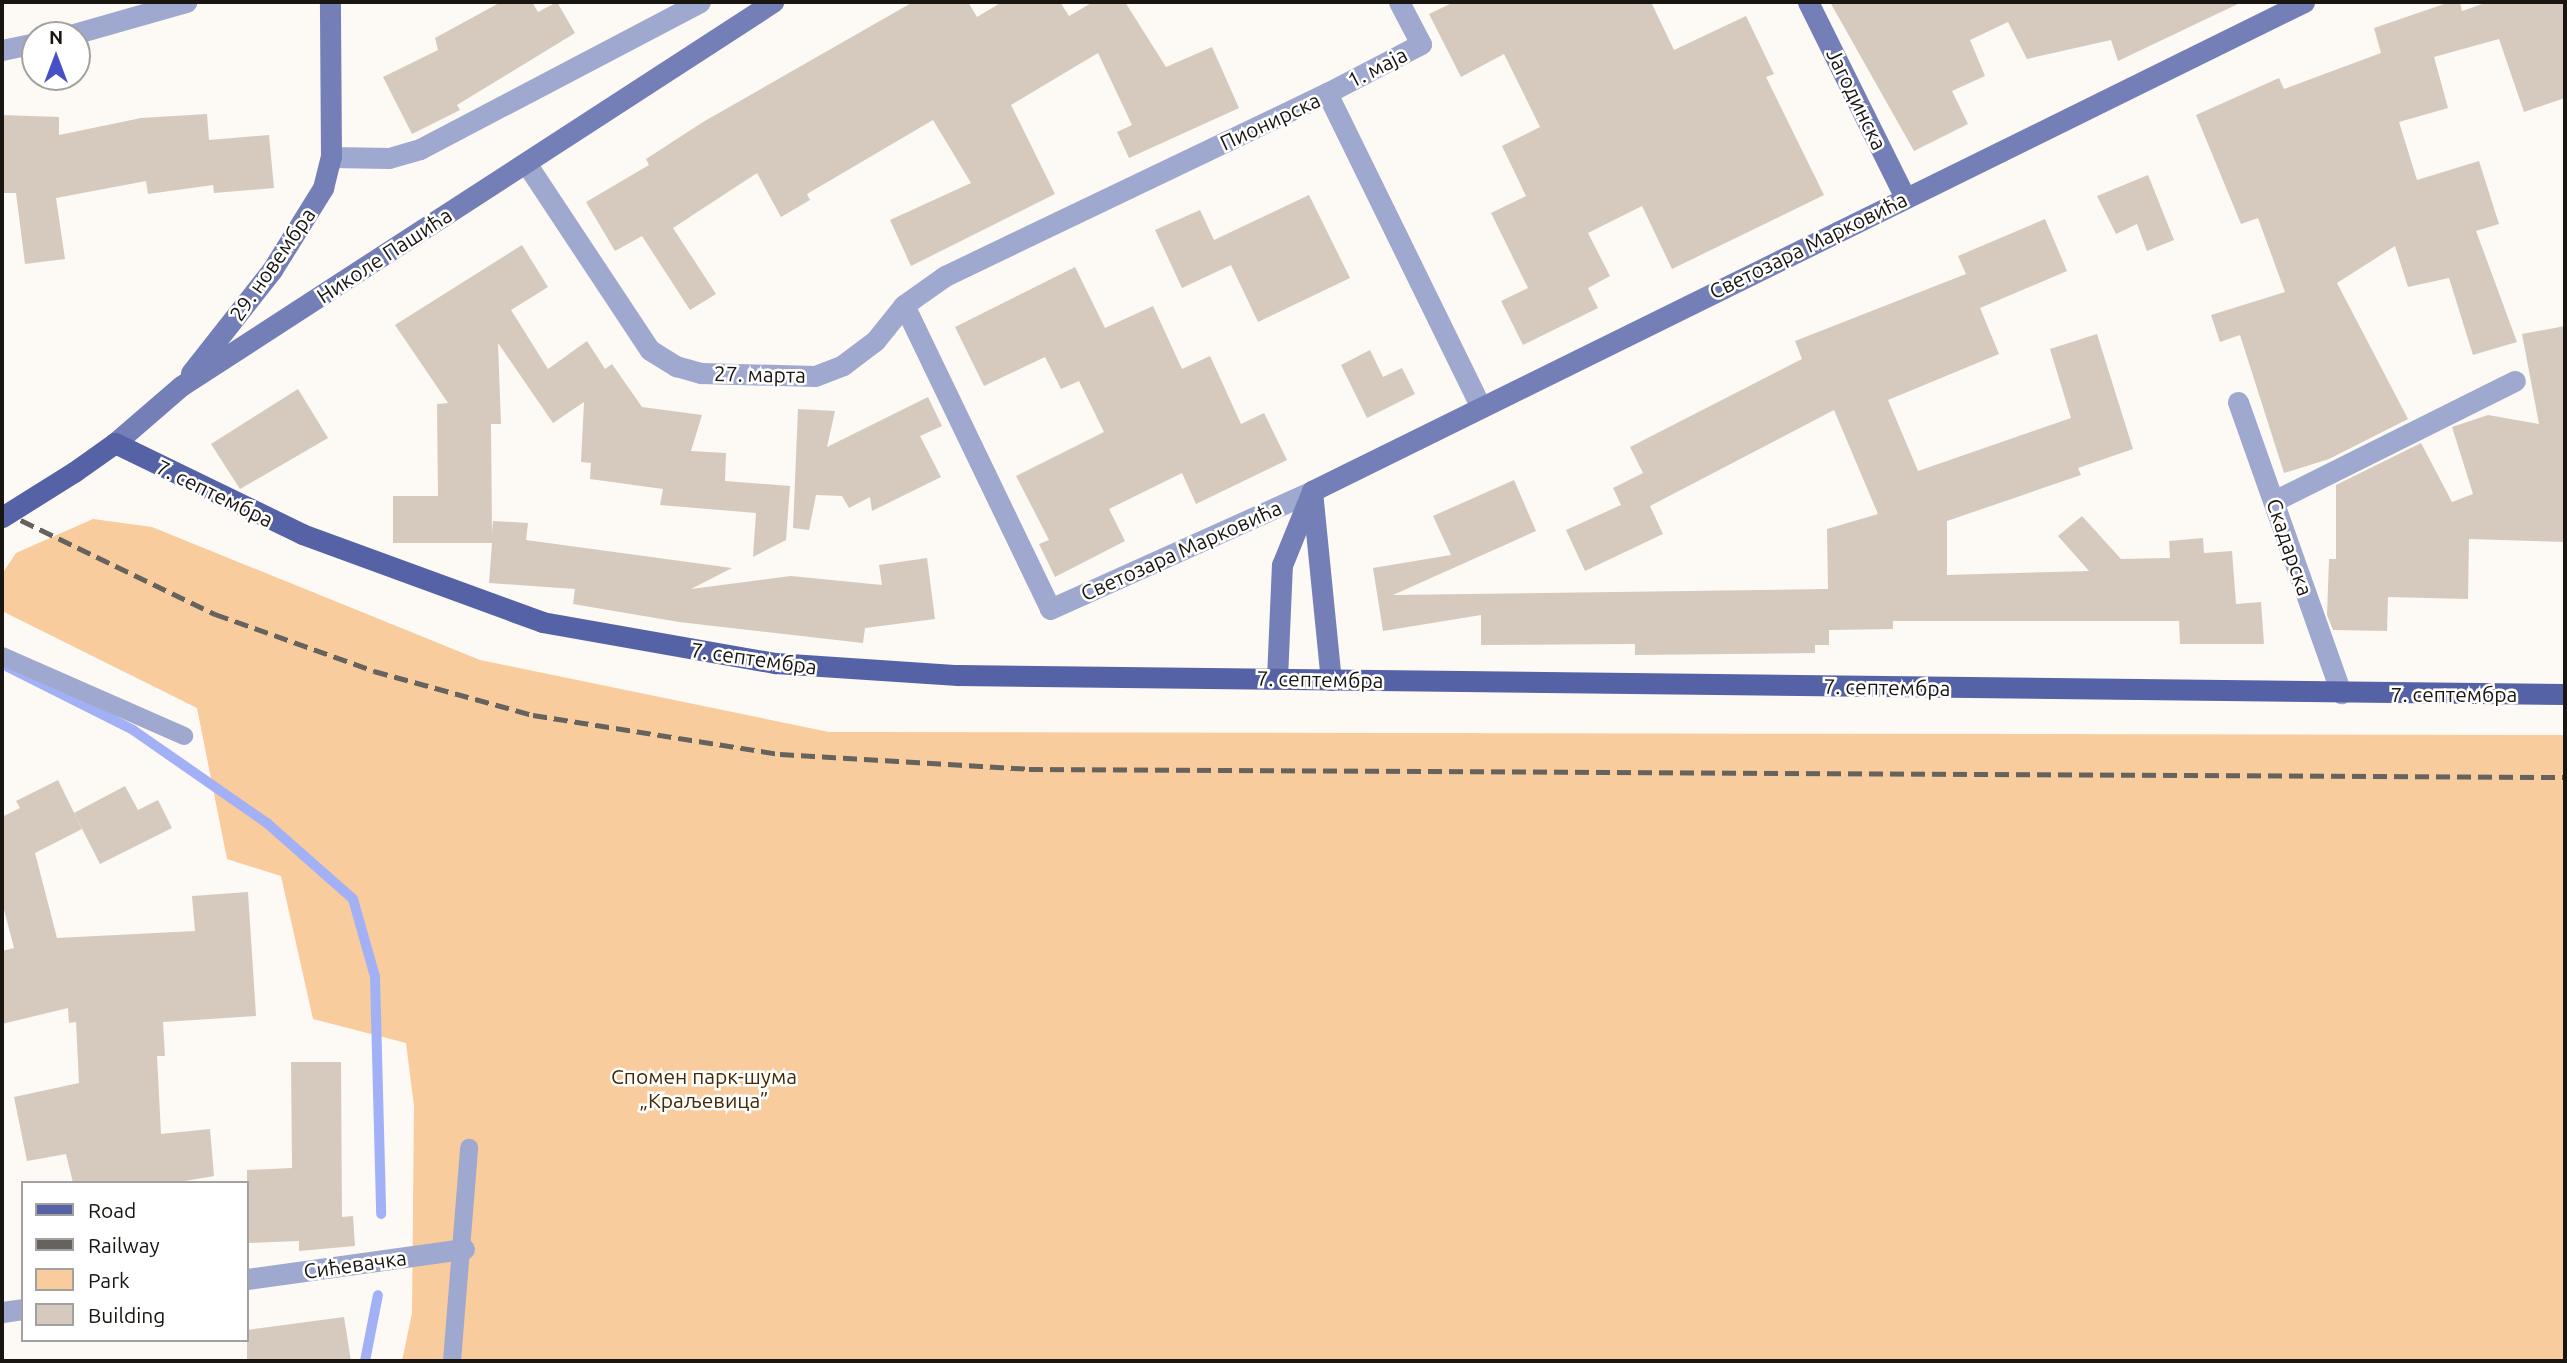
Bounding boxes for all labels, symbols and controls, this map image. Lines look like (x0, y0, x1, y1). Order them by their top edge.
north arrow (21, 21, 91, 91)
text: N (49, 26, 63, 48)
street label: 1. маја (1343, 41, 1411, 93)
street label: Јагодинска (1822, 44, 1892, 154)
street label: Пионирска (1216, 87, 1324, 155)
street label: Светозара Марковића (1705, 186, 1911, 304)
street label: Николе Пашића (312, 202, 456, 308)
street label: 29. новембра (224, 203, 320, 325)
street label: 27. марта (714, 361, 806, 387)
street label: 7. септембра (153, 454, 277, 532)
street label: Светозара Марковића (1077, 494, 1285, 606)
street label: Скадарска (2262, 495, 2318, 599)
street label: 7. септембра (689, 637, 819, 679)
street label: 7. септембра (1256, 665, 1384, 693)
street label: 7. септембра (1823, 673, 1951, 701)
street label: 7. септембра (2391, 681, 2517, 707)
park label: Спомен парк-шума „Краљевица” (611, 1063, 797, 1113)
legend (21, 1181, 248, 1342)
text: Road (88, 1198, 136, 1222)
text: Railway (88, 1233, 160, 1257)
street label: Сићевачка (302, 1244, 408, 1284)
text: Park (88, 1268, 130, 1292)
text: Building (88, 1303, 165, 1327)

